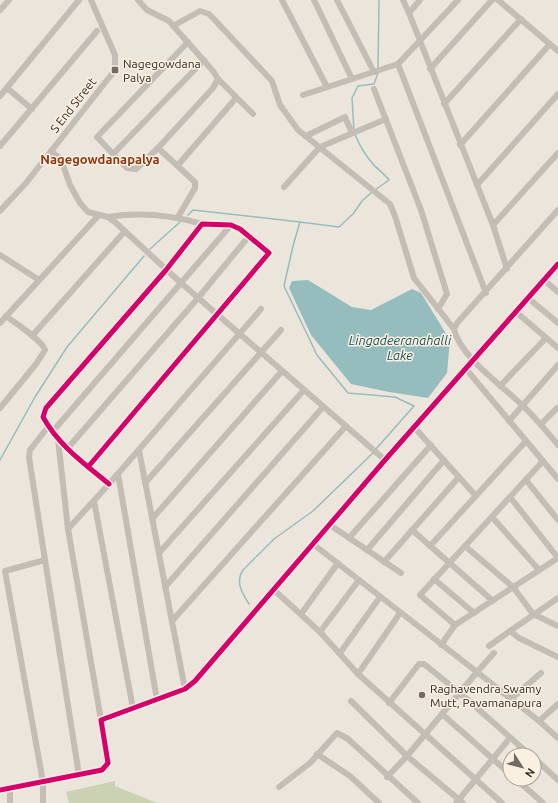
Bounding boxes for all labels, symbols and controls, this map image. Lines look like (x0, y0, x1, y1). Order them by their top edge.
place label: Nagegowdana Palya (123, 57, 201, 84)
marker: Nagegowdana Palya (110, 65, 120, 75)
street label: S End Street (48, 75, 99, 135)
district label: Nagegowdanapalya (40, 152, 160, 166)
water label: Lingadeeranahalli Lake (349, 333, 452, 362)
place label: Raghavendra Swamy Mutt, Pavamanapura (430, 682, 542, 709)
marker: Raghavendra Swamy Mutt, Pavamanapura (417, 690, 427, 700)
north arrow (502, 747, 542, 787)
text: N (523, 766, 537, 780)

